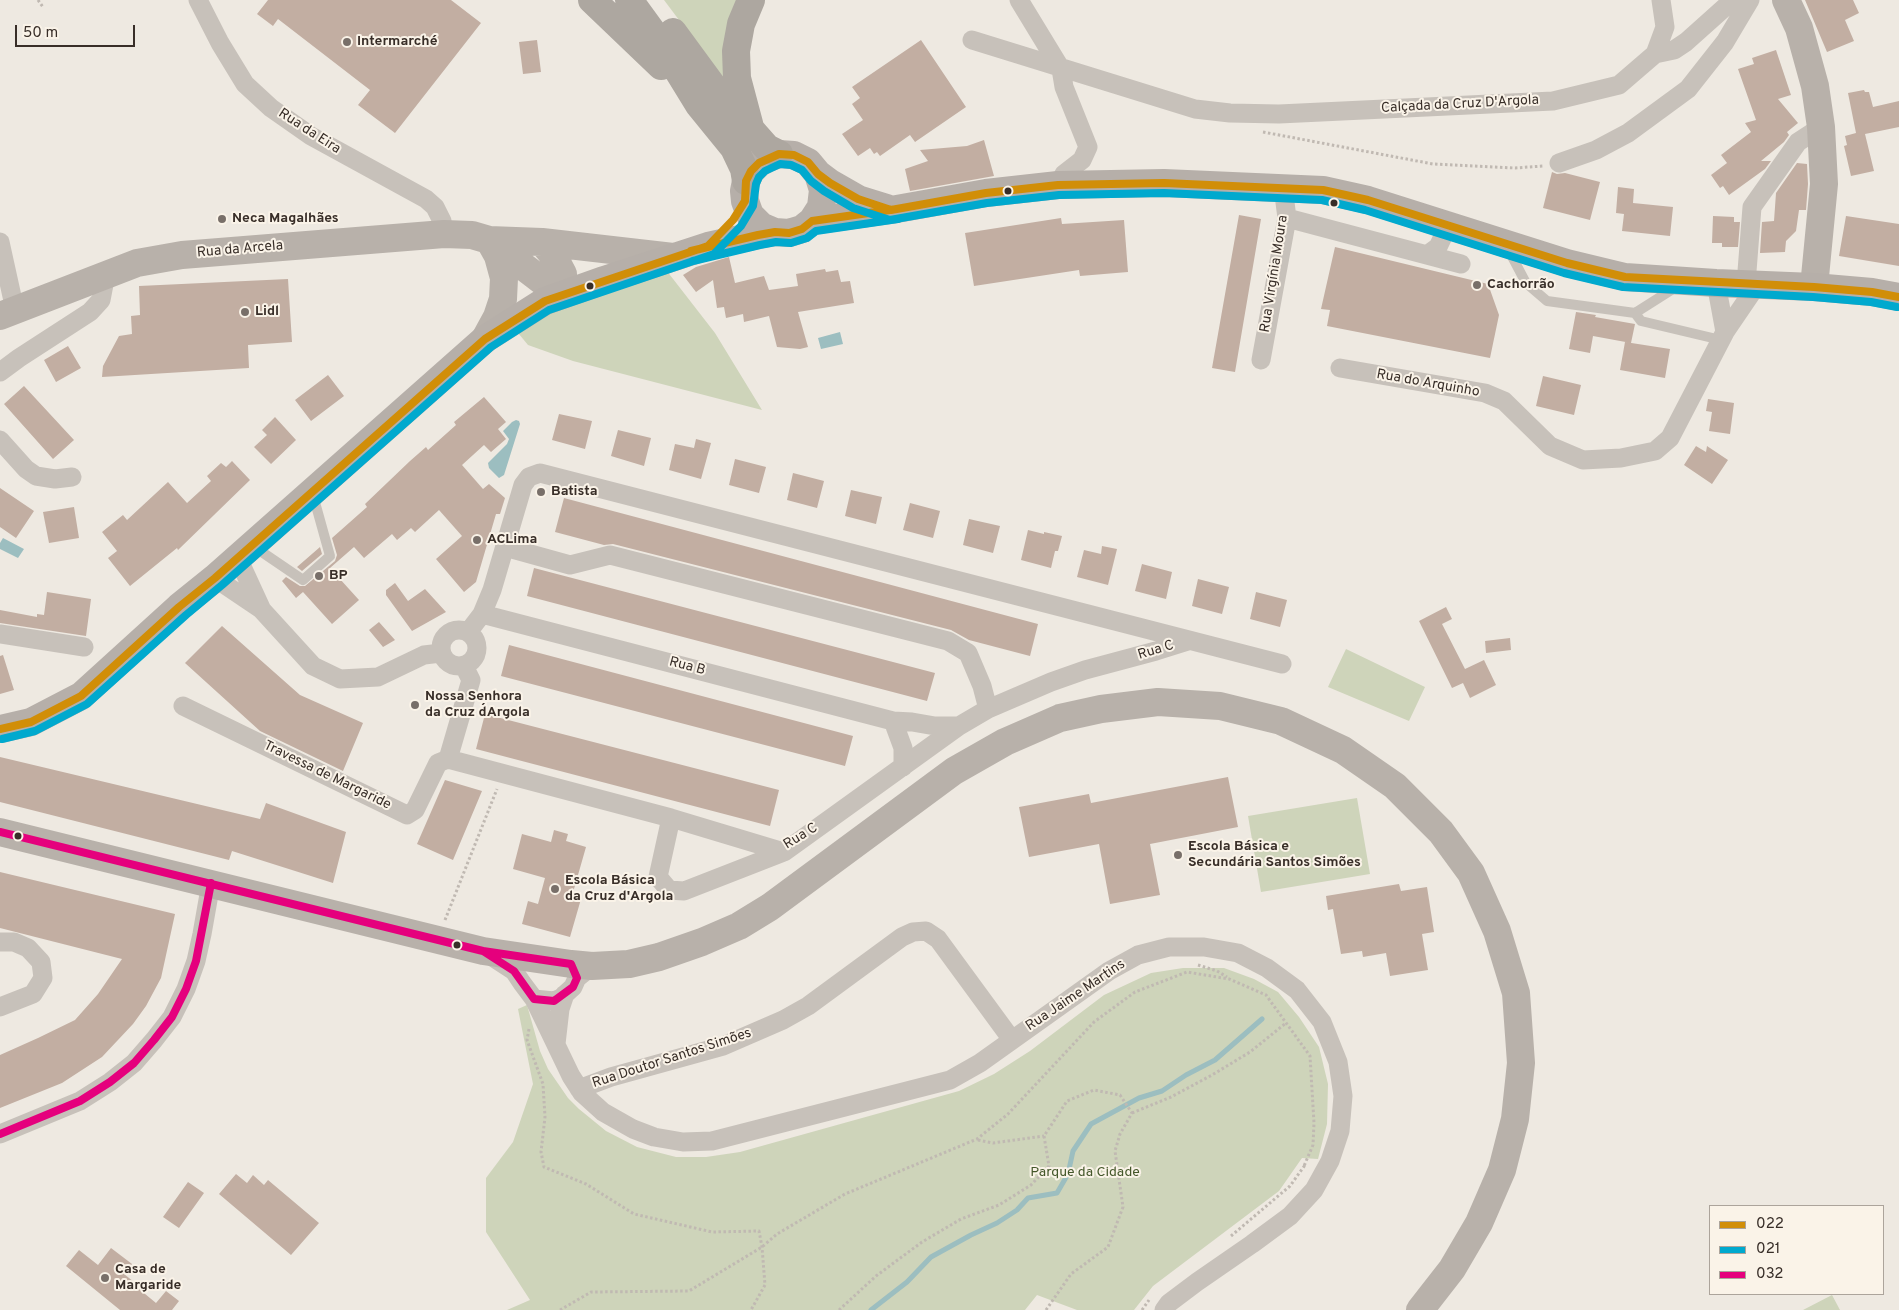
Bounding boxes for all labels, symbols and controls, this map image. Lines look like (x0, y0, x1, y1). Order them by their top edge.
scale bar (18, 15, 138, 47)
text: 50 m (23, 24, 58, 43)
place label: Intermarché (357, 34, 437, 50)
marker: Intermarché (341, 36, 353, 48)
street label: Calçada da Cruz D'Argola (1381, 92, 1539, 118)
street label: Rua da Eira (275, 106, 343, 158)
unlabelled marker (1003, 186, 1013, 196)
unlabelled marker (1329, 198, 1339, 208)
place label: Neca Magalhães (232, 211, 339, 227)
marker: Neca Magalhães (216, 213, 228, 225)
street label: Rua Virgínia Moura (1257, 214, 1293, 334)
street label: Rua da Arcela (196, 238, 284, 262)
place label: Cachorrão (1487, 277, 1555, 293)
marker: Cachorrão (1471, 279, 1483, 291)
unlabelled marker (585, 281, 595, 291)
place label: Lidl (255, 304, 279, 320)
marker: Lidl (239, 306, 251, 318)
street label: Rua do Arquinho (1375, 367, 1481, 401)
place label: Batista (551, 484, 597, 500)
marker: Batista (535, 486, 547, 498)
place label: ACLima (487, 532, 537, 548)
marker: ACLima (471, 534, 483, 546)
place label: BP (329, 568, 348, 584)
marker: BP (313, 570, 325, 582)
street label: Rua C (1136, 638, 1176, 664)
street label: Rua B (667, 654, 707, 680)
place label: Nossa Senhora da Cruz d´Argola (425, 689, 530, 722)
marker: Nossa Senhora da Cruz d´Argola (409, 699, 421, 711)
street label: Travessa de Margaride (261, 738, 393, 814)
street label: Rua C (781, 820, 821, 854)
unlabelled marker (13, 831, 23, 841)
place label: Escola Básica e Secundária Santos Simões (1188, 839, 1361, 872)
marker: Escola Básica e Secundária Santos Simões (1172, 849, 1184, 861)
place label: Escola Básica da Cruz d'Argola (565, 873, 673, 906)
marker: Escola Básica da Cruz d'Argola (549, 883, 561, 895)
unlabelled marker (452, 940, 462, 950)
street label: Rua Jaime Martins (1023, 957, 1129, 1035)
street label: Rua Doutor Santos Simões (590, 1025, 754, 1093)
park label: Parque da Cidade (1030, 1165, 1140, 1181)
legend (1709, 1205, 1884, 1295)
text: 022 (1756, 1215, 1784, 1234)
text: 021 (1756, 1240, 1780, 1259)
place label: Casa de Margaride (115, 1262, 181, 1294)
text: 032 (1756, 1265, 1784, 1284)
marker: Casa de Margaride (99, 1272, 111, 1284)

